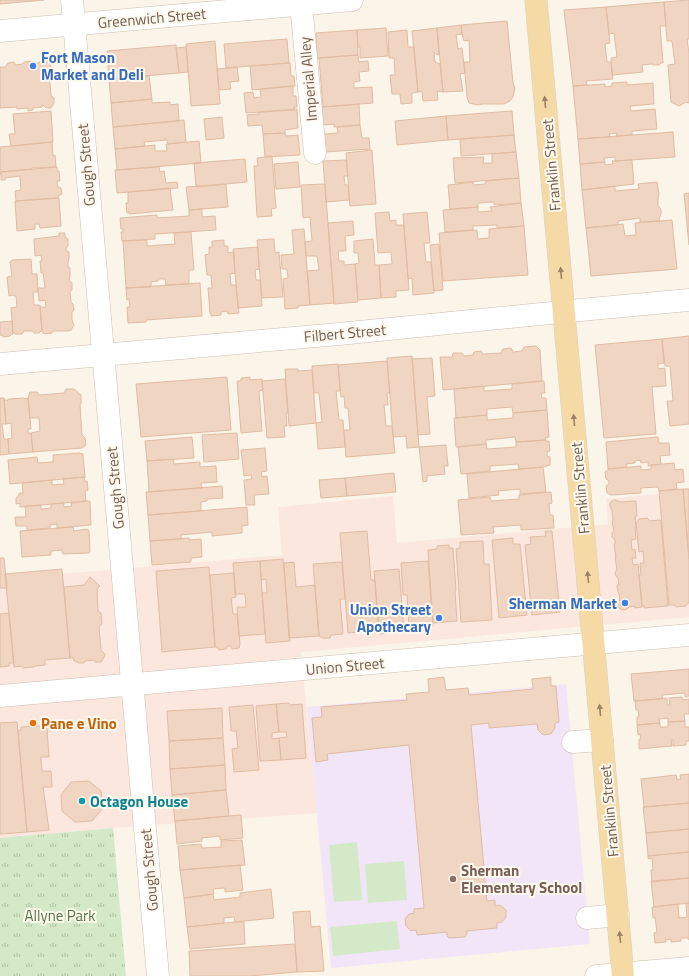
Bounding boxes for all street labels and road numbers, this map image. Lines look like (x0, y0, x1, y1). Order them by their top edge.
street label: Greenwich Street (97, 2, 208, 34)
street label: Imperial Alley (293, 36, 323, 122)
street label: Franklin Street (535, 117, 566, 212)
street label: Gough Street (71, 122, 101, 207)
street label: Filbert Street (303, 318, 388, 348)
street label: Franklin Street (564, 440, 595, 535)
street label: Gough Street (100, 445, 130, 530)
street label: Union Street (305, 651, 386, 681)
street label: Franklin Street (593, 763, 624, 858)
street label: Gough Street (134, 827, 164, 912)

